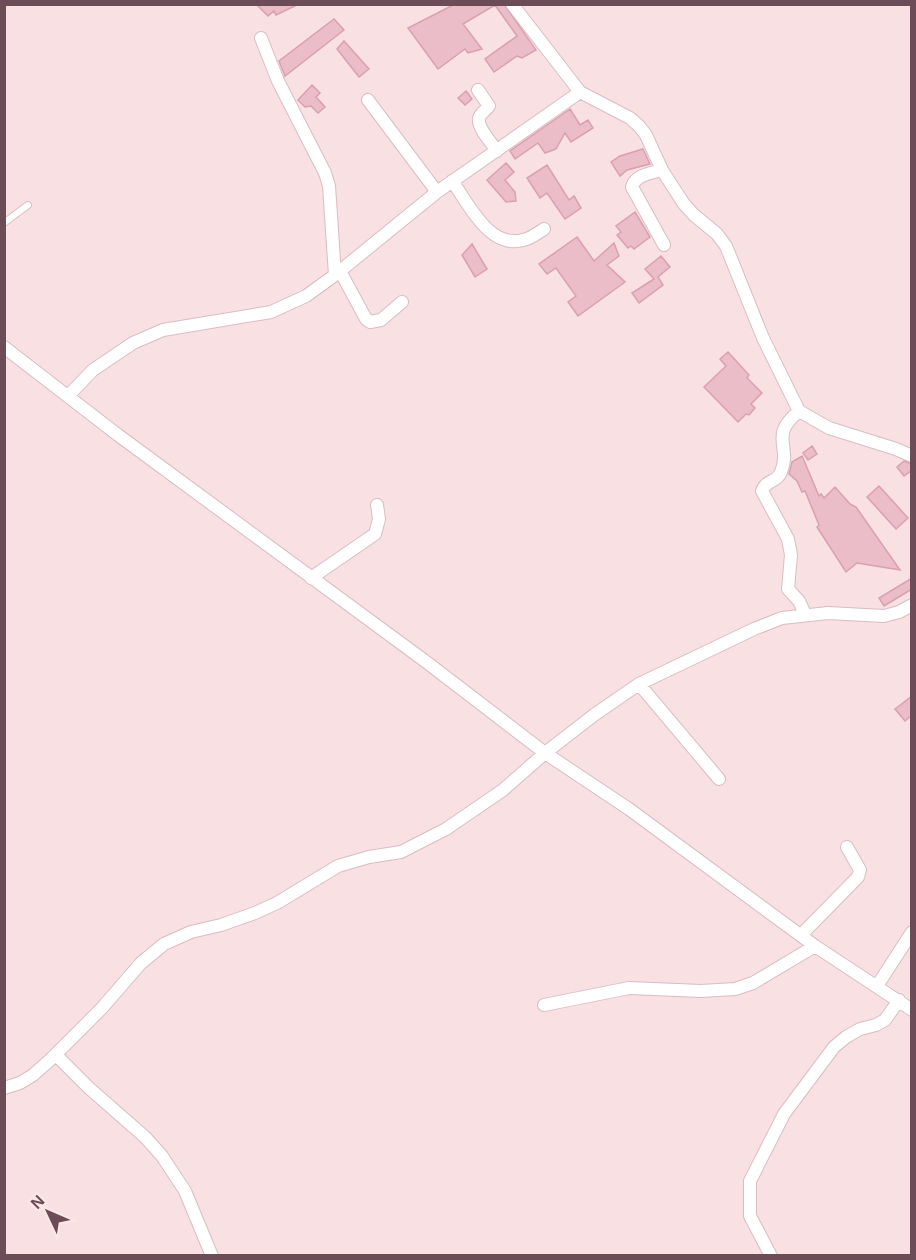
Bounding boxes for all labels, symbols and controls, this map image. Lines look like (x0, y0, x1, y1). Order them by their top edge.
north arrow (18, 1182, 78, 1242)
text: N (27, 1192, 48, 1212)

